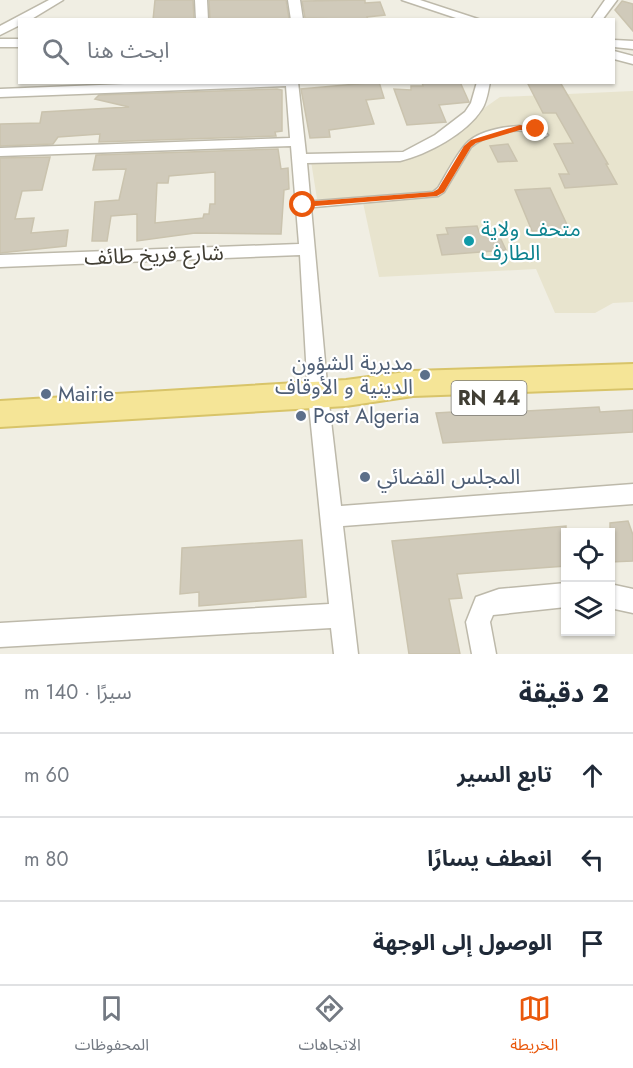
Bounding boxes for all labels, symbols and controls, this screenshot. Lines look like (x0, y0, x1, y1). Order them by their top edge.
search box (18, 18, 615, 84)
text: ابحث هنا (87, 34, 169, 66)
icon: search (39, 35, 72, 68)
route end (522, 115, 548, 141)
route start (289, 191, 315, 217)
place label: متحف ولاية الطارف (481, 214, 581, 268)
marker: متحف ولاية الطارف (462, 234, 476, 248)
street label: شارع فريخ طائف (84, 238, 224, 272)
place label: مديرية الشؤون الدينية و الأوقاف (275, 348, 413, 402)
marker: مديرية الشؤون الدينية و الأوقاف (418, 368, 432, 382)
place label: Mairie (58, 379, 114, 409)
road number: RN 44 (452, 381, 526, 415)
marker: Mairie (39, 387, 53, 401)
place label: Post Algeria (313, 401, 419, 431)
marker: Post Algeria (294, 409, 308, 423)
place label: المجلس القضائي (377, 462, 520, 493)
marker: المجلس القضائي (358, 470, 372, 484)
map controls (561, 528, 615, 636)
button: locate (561, 528, 615, 582)
button: layers (561, 582, 615, 636)
text: 2 دقيقة (519, 674, 609, 712)
text: سيرًا · 140 m (24, 678, 132, 707)
text: تابع السير (457, 758, 552, 790)
icon: ahead (576, 759, 609, 792)
text: 60 m (24, 761, 69, 790)
text: انعطف يسارًا (427, 842, 552, 874)
icon: left (576, 843, 609, 876)
text: 80 m (24, 845, 69, 874)
text: الوصول إلى الوجهة (373, 926, 552, 958)
icon: arrive (576, 927, 609, 960)
tab: المحفوظات (75, 992, 149, 1062)
tab: الاتجاهات (298, 992, 361, 1062)
tab: الخريطة (510, 992, 558, 1062)

